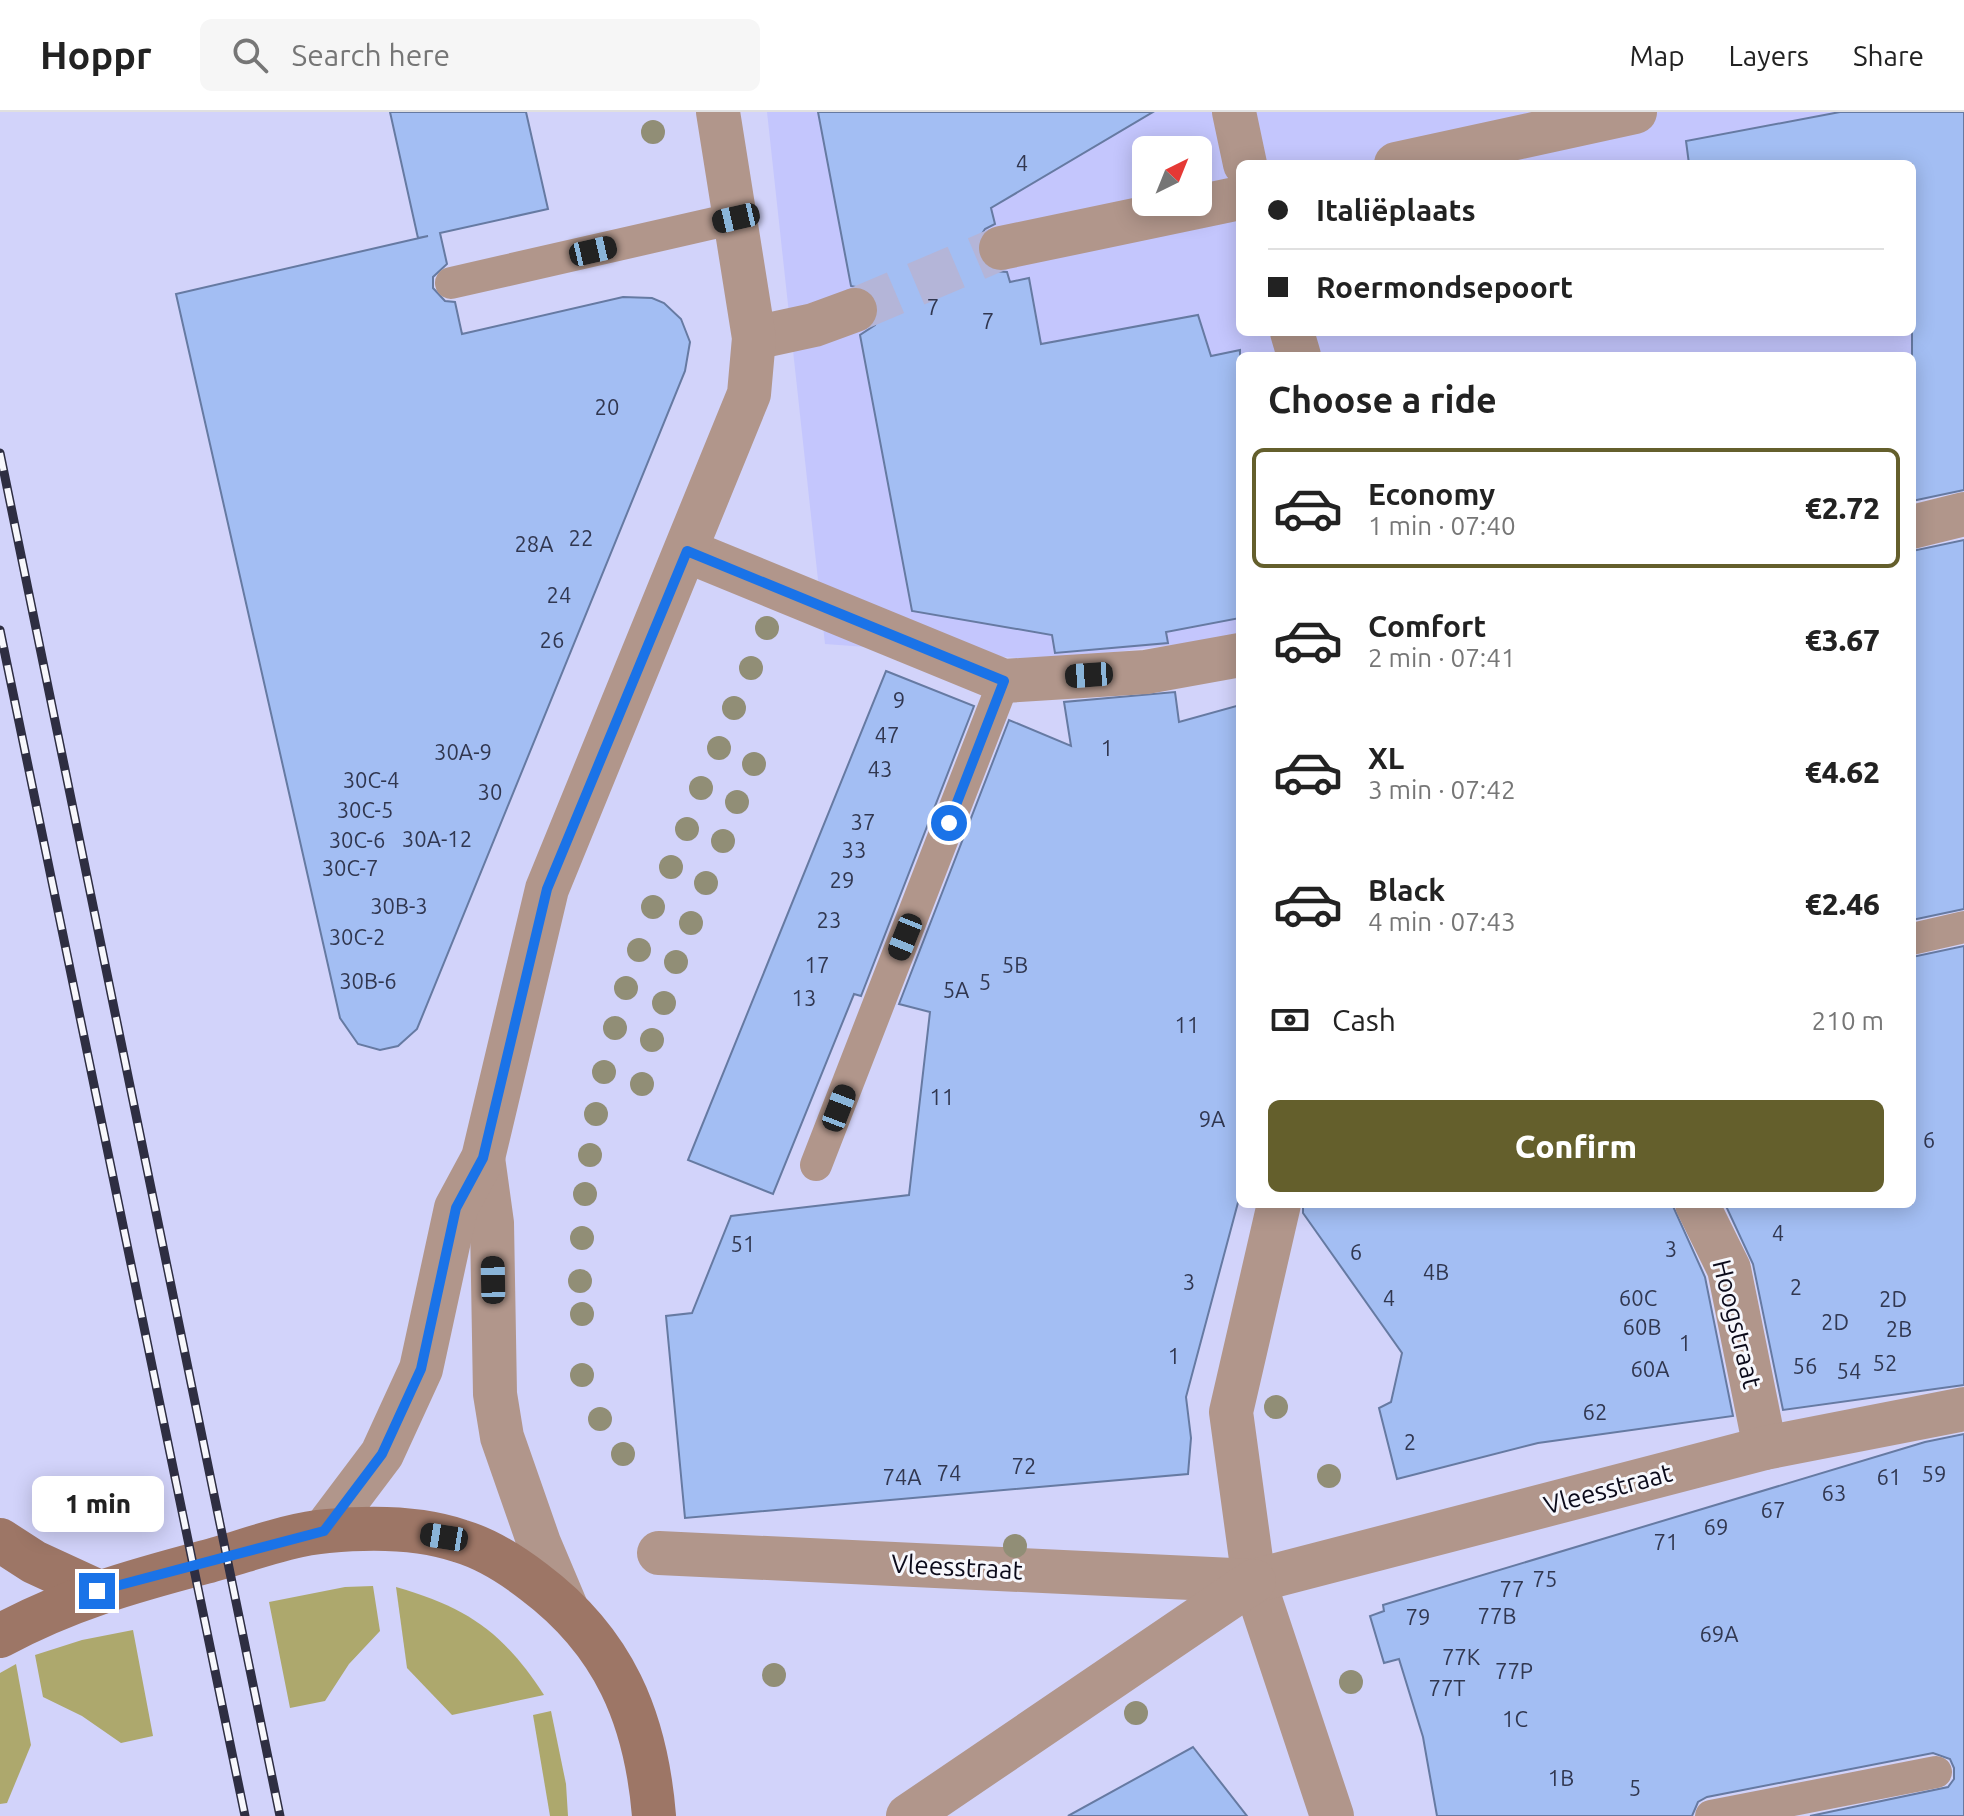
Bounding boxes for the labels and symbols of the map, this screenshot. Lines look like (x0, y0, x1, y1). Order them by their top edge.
north arrow (1132, 136, 1212, 216)
house number: 4 (1016, 150, 1028, 175)
car (710, 201, 762, 235)
car (567, 234, 619, 268)
house number: 7 (927, 294, 939, 319)
house number: 7 (982, 308, 994, 333)
house number: 20 (595, 394, 619, 419)
house number: 22 (569, 525, 593, 550)
house number: 28A (514, 531, 554, 556)
house number: 24 (547, 582, 571, 607)
house number: 26 (540, 627, 564, 652)
car (1064, 661, 1114, 689)
house number: 9 (893, 687, 905, 712)
house number: 47 (875, 722, 899, 747)
house number: 1 (1101, 735, 1113, 760)
house number: 30A-9 (434, 739, 492, 764)
house number: 43 (868, 756, 892, 781)
house number: 30C-4 (343, 767, 399, 792)
house number: 30 (478, 779, 502, 804)
house number: 30C-5 (337, 797, 393, 822)
route start (931, 805, 967, 841)
house number: 37 (851, 809, 875, 834)
house number: 30A-12 (402, 826, 472, 851)
house number: 30C-6 (329, 827, 385, 852)
house number: 33 (842, 837, 866, 862)
house number: 30C-7 (322, 855, 378, 880)
house number: 29 (830, 867, 854, 892)
house number: 30B-3 (370, 893, 428, 918)
house number: 23 (817, 907, 841, 932)
car (885, 910, 925, 964)
house number: 30C-2 (329, 924, 385, 949)
house number: 17 (805, 952, 829, 977)
house number: 5B (1002, 952, 1028, 977)
house number: 30B-6 (339, 968, 397, 993)
house number: 5 (979, 969, 991, 994)
house number: 5A (943, 977, 970, 1002)
house number: 13 (792, 985, 816, 1010)
house number: 11 (1175, 1012, 1199, 1037)
car (819, 1081, 859, 1135)
house number: 11 (930, 1084, 954, 1109)
house number: 9A (1199, 1106, 1226, 1131)
house number: 6 (1923, 1127, 1935, 1152)
house number: 4 (1772, 1220, 1784, 1245)
house number: 51 (731, 1231, 755, 1256)
house number: 3 (1665, 1236, 1677, 1261)
house number: 6 (1350, 1239, 1362, 1264)
car (481, 1256, 505, 1304)
street label: Hoogstraat (1707, 1256, 1767, 1391)
house number: 4B (1423, 1259, 1449, 1284)
house number: 3 (1183, 1269, 1195, 1294)
house number: 2 (1790, 1274, 1802, 1299)
house number: 4 (1383, 1285, 1395, 1310)
house number: 60C (1619, 1285, 1657, 1310)
house number: 2D (1879, 1286, 1907, 1311)
house number: 2D (1821, 1309, 1849, 1334)
house number: 60B (1623, 1314, 1661, 1339)
house number: 2B (1886, 1316, 1912, 1341)
house number: 1 (1679, 1330, 1691, 1355)
house number: 1 (1168, 1343, 1180, 1368)
house number: 52 (1873, 1350, 1897, 1375)
house number: 56 (1793, 1353, 1817, 1378)
house number: 60A (1630, 1356, 1670, 1381)
house number: 54 (1837, 1358, 1861, 1383)
house number: 62 (1583, 1399, 1607, 1424)
house number: 2 (1404, 1429, 1416, 1454)
house number: 72 (1012, 1453, 1036, 1478)
street label: Vleesstraat (1541, 1457, 1675, 1520)
house number: 74 (937, 1460, 961, 1485)
house number: 59 (1922, 1461, 1946, 1486)
house number: 74A (882, 1464, 922, 1489)
house number: 61 (1877, 1464, 1901, 1489)
callout: 1 min (31, 1475, 163, 1531)
house number: 63 (1822, 1480, 1846, 1505)
house number: 67 (1761, 1497, 1785, 1522)
house number: 69 (1704, 1514, 1728, 1539)
car (418, 1521, 470, 1553)
house number: 71 (1654, 1529, 1678, 1554)
street label: Vleesstraat (891, 1549, 1023, 1584)
house number: 75 (1533, 1566, 1557, 1591)
route end (79, 1573, 115, 1609)
house number: 77 (1500, 1576, 1524, 1601)
house number: 77B (1478, 1603, 1516, 1628)
house number: 79 (1406, 1604, 1430, 1629)
house number: 69A (1699, 1621, 1739, 1646)
house number: 77K (1442, 1644, 1481, 1669)
house number: 77P (1495, 1658, 1533, 1683)
house number: 77T (1428, 1675, 1466, 1700)
house number: 1C (1502, 1706, 1528, 1731)
house number: 1B (1548, 1765, 1574, 1790)
house number: 5 (1629, 1775, 1641, 1800)

